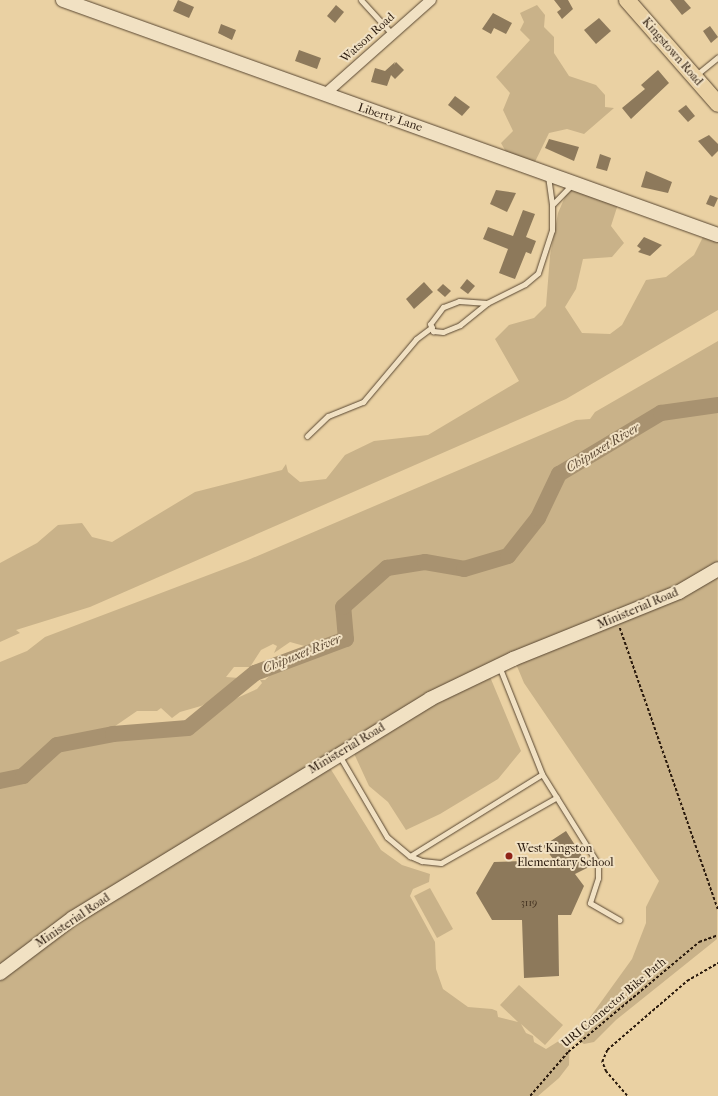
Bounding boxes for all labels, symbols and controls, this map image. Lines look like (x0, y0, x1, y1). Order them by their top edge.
street label: Watson Road (338, 10, 398, 66)
street label: Kingstown Road (639, 15, 705, 89)
street label: Liberty Lane (356, 101, 424, 135)
water label: Chipuxet River (563, 420, 643, 476)
street label: Ministerial Road (595, 585, 681, 633)
water label: Chipuxet River (261, 631, 343, 677)
street label: Ministerial Road (306, 721, 388, 777)
place label: West Kingston Elementary School (517, 842, 614, 870)
marker: West Kingston Elementary School (504, 851, 514, 861)
street label: Ministerial Road (33, 891, 113, 951)
house number: 3119 (521, 898, 537, 910)
street label: URI Connector Bike Path (559, 955, 669, 1051)

